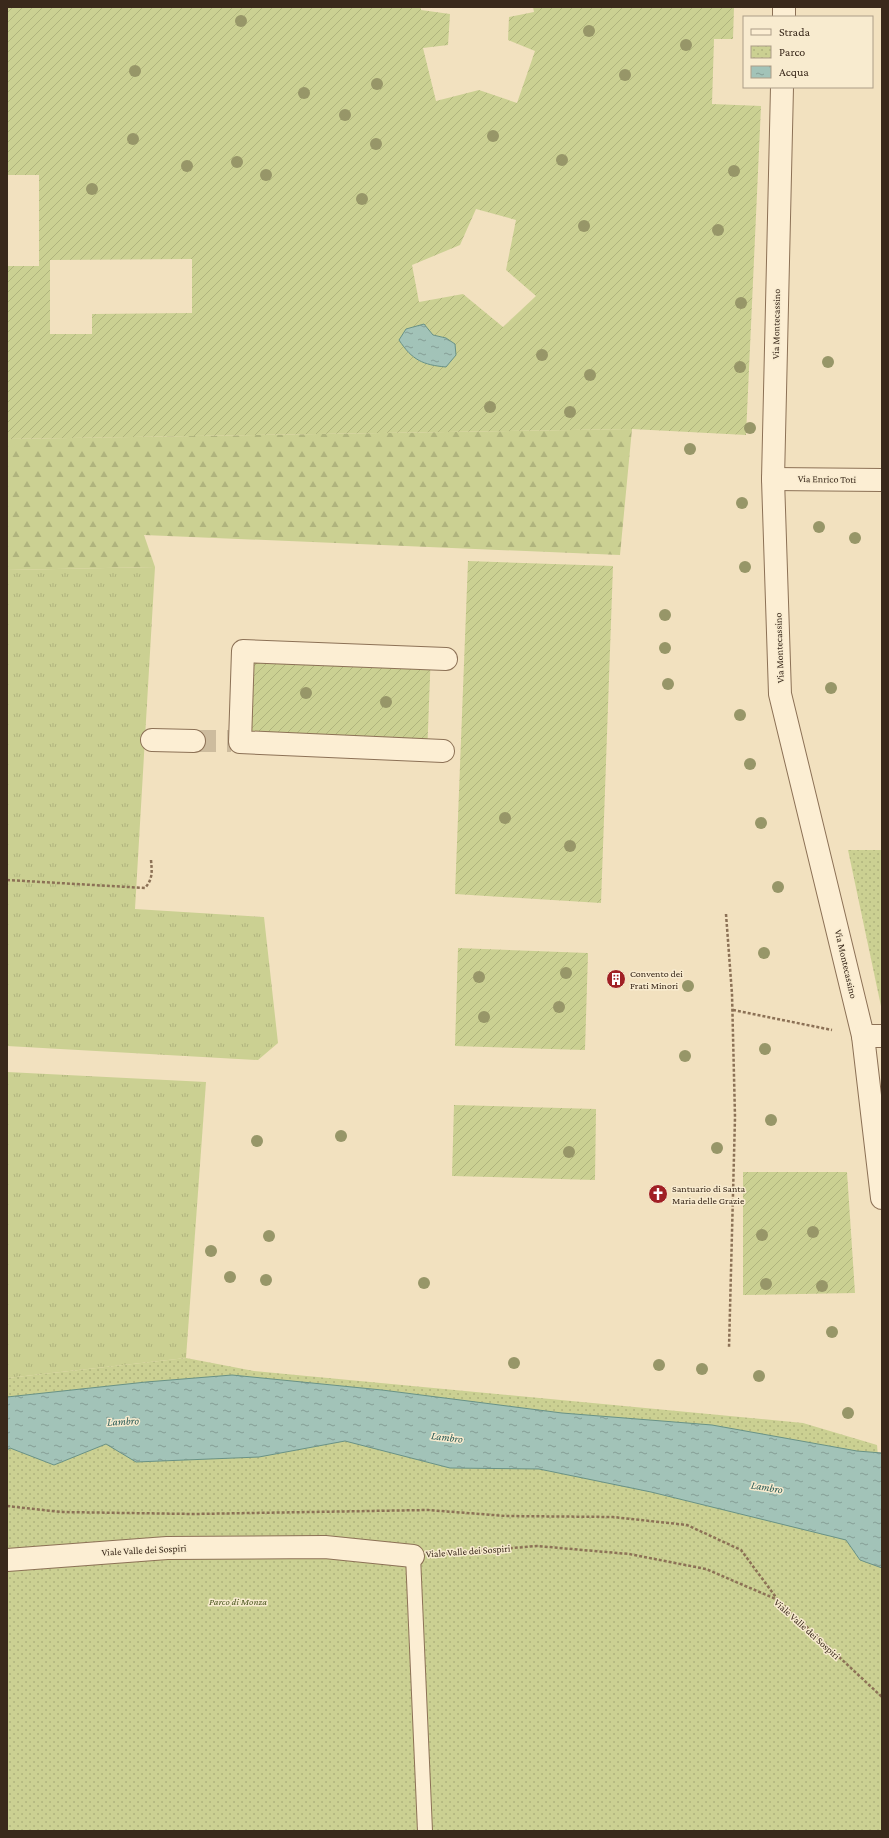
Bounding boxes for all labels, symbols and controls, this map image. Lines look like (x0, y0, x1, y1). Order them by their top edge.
legend (743, 16, 873, 88)
text: Strada (779, 25, 810, 39)
text: Parco (779, 45, 805, 59)
text: Acqua (779, 65, 809, 79)
street label: Via Montecassino (770, 289, 782, 359)
street label: Via Enrico Toti (798, 473, 857, 485)
street label: Via Montecassino (772, 613, 786, 683)
street label: Via Montecassino (833, 928, 859, 1000)
building icon: Convento dei Frati Minori (605, 968, 627, 990)
place label: Convento dei Frati Minori (630, 968, 683, 991)
church icon: Santuario di Santa Maria delle Grazie (647, 1183, 669, 1205)
place label: Santuario di Santa Maria delle Grazie (672, 1183, 746, 1206)
water label: Lambro (107, 1414, 140, 1428)
water label: Lambro (430, 1429, 464, 1445)
water label: Lambro (750, 1479, 784, 1495)
street label: Viale Valle dei Sospiri (101, 1542, 187, 1558)
street label: Viale Valle dei Sospiri (425, 1543, 511, 1559)
park label: Parco di Monza (209, 1596, 267, 1607)
street label: Viale Valle dei Sospiri (772, 1597, 842, 1662)

